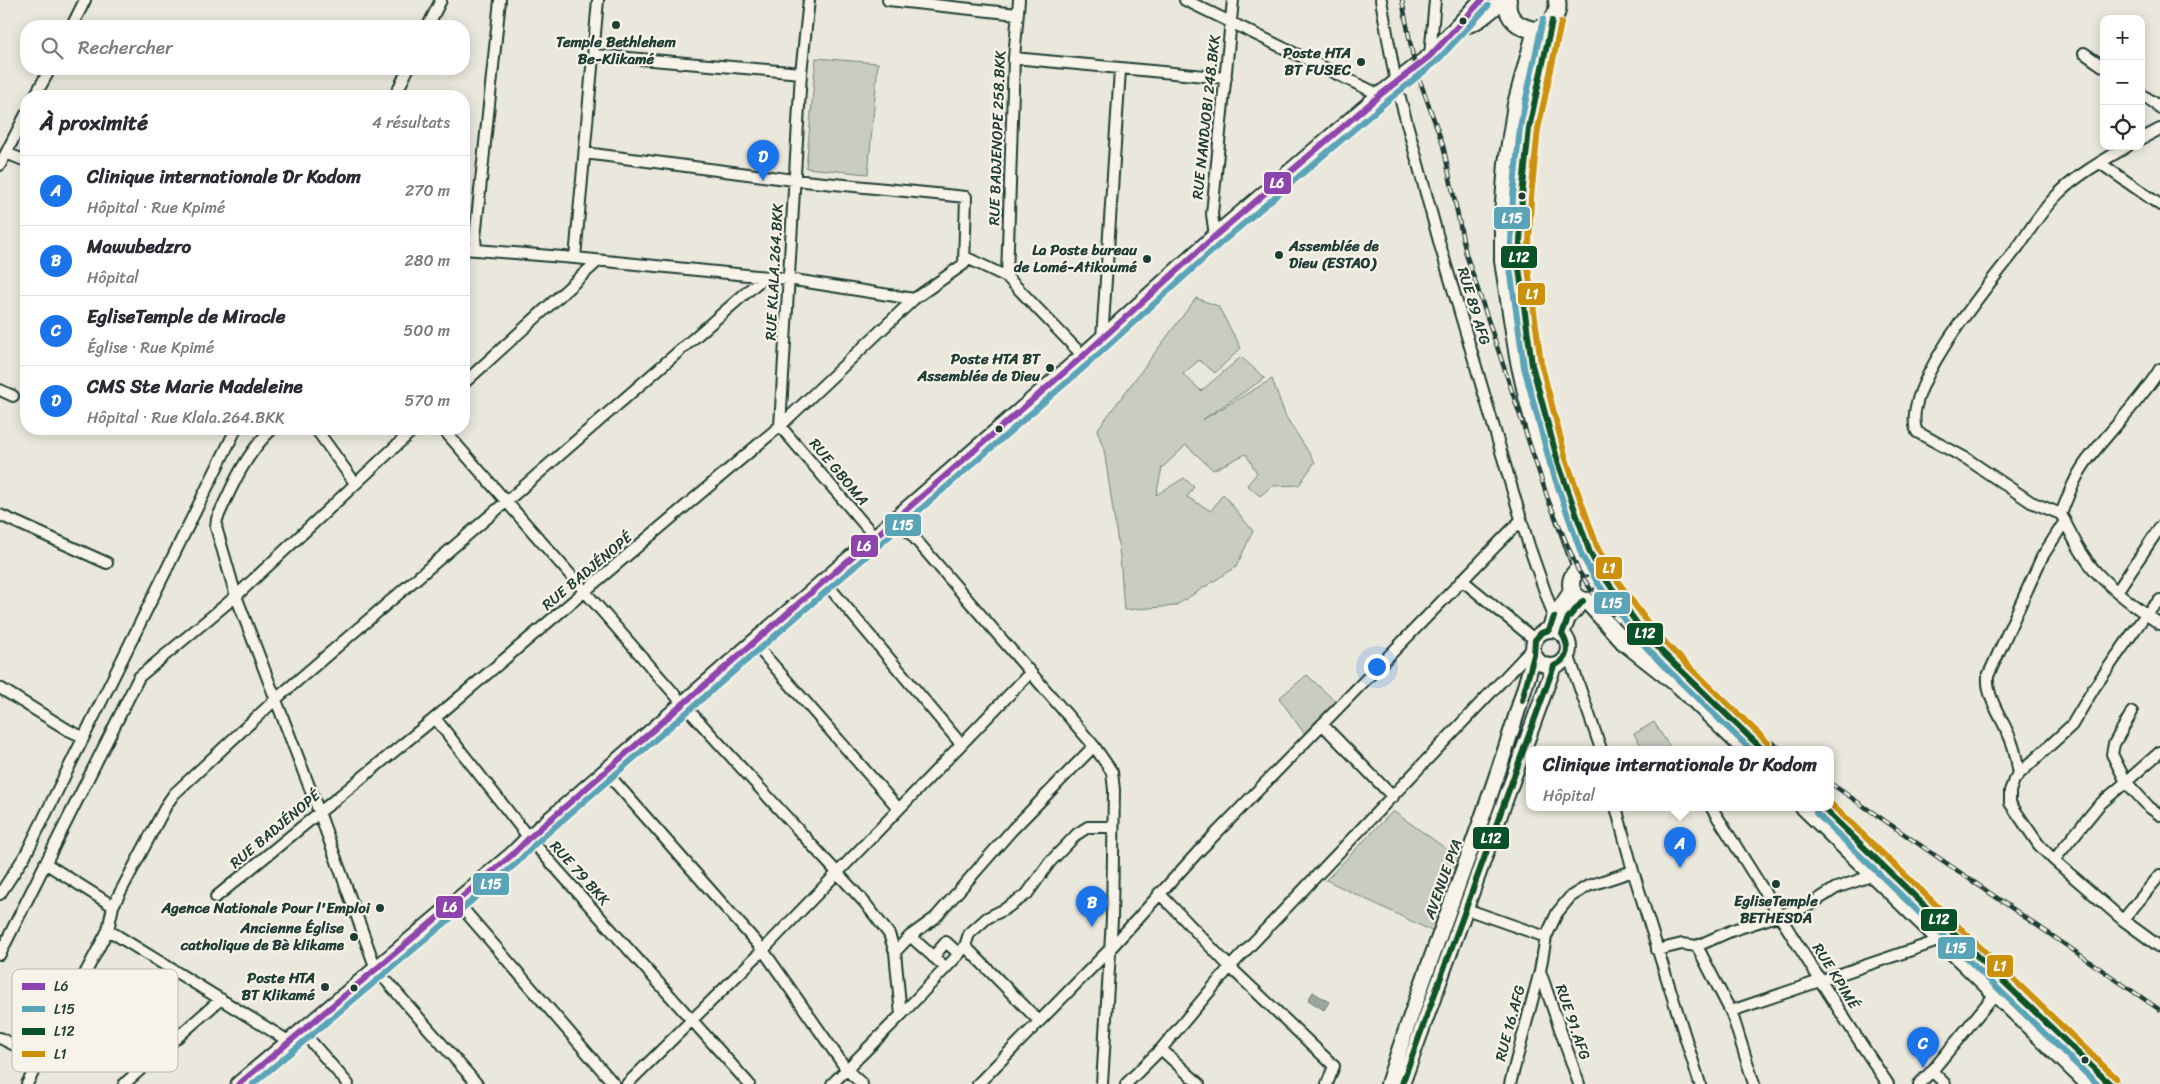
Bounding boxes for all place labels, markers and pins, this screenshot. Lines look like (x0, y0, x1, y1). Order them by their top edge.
unlabelled marker (1458, 16, 1468, 26)
marker: Temple Bethlehem Be-Klikamé (610, 19, 622, 31)
place label: Temple Bethlehem Be-Klikamé (556, 29, 677, 72)
place label: Poste HTA BT FUSEC (1283, 40, 1352, 83)
marker: Poste HTA BT FUSEC (1355, 56, 1367, 68)
pin: D (747, 140, 779, 181)
unlabelled marker (1517, 191, 1527, 201)
place label: Assemblée de Dieu (ESTAO) (1288, 233, 1380, 276)
place label: La Poste bureau de Lomé-Atikoumé (1014, 237, 1138, 280)
marker: Assemblée de Dieu (ESTAO) (1273, 249, 1285, 261)
marker: La Poste bureau de Lomé-Atikoumé (1141, 253, 1153, 265)
place label: Poste HTA BT Assemblée de Dieu (916, 346, 1041, 389)
marker: Poste HTA BT Assemblée de Dieu (1044, 362, 1056, 374)
unlabelled marker (994, 424, 1004, 434)
pin: A (1664, 827, 1696, 868)
marker: EgliseTemple BETHESDA (1770, 878, 1782, 890)
pin: B (1076, 886, 1108, 927)
place label: EgliseTemple BETHESDA (1734, 888, 1818, 931)
place label: Agence Nationale Pour l'Emploi (160, 895, 371, 921)
marker: Agence Nationale Pour l'Emploi (374, 902, 386, 914)
place label: Ancienne Église catholique de Bè klikame (180, 915, 345, 958)
marker: Ancienne Église catholique de Bè klikame (348, 931, 360, 943)
place label: Poste HTA BT Klikamé (241, 965, 315, 1008)
marker: Poste HTA BT Klikamé (319, 981, 331, 993)
unlabelled marker (349, 983, 359, 993)
pin: C (1907, 1027, 1939, 1068)
unlabelled marker (2080, 1055, 2090, 1065)

